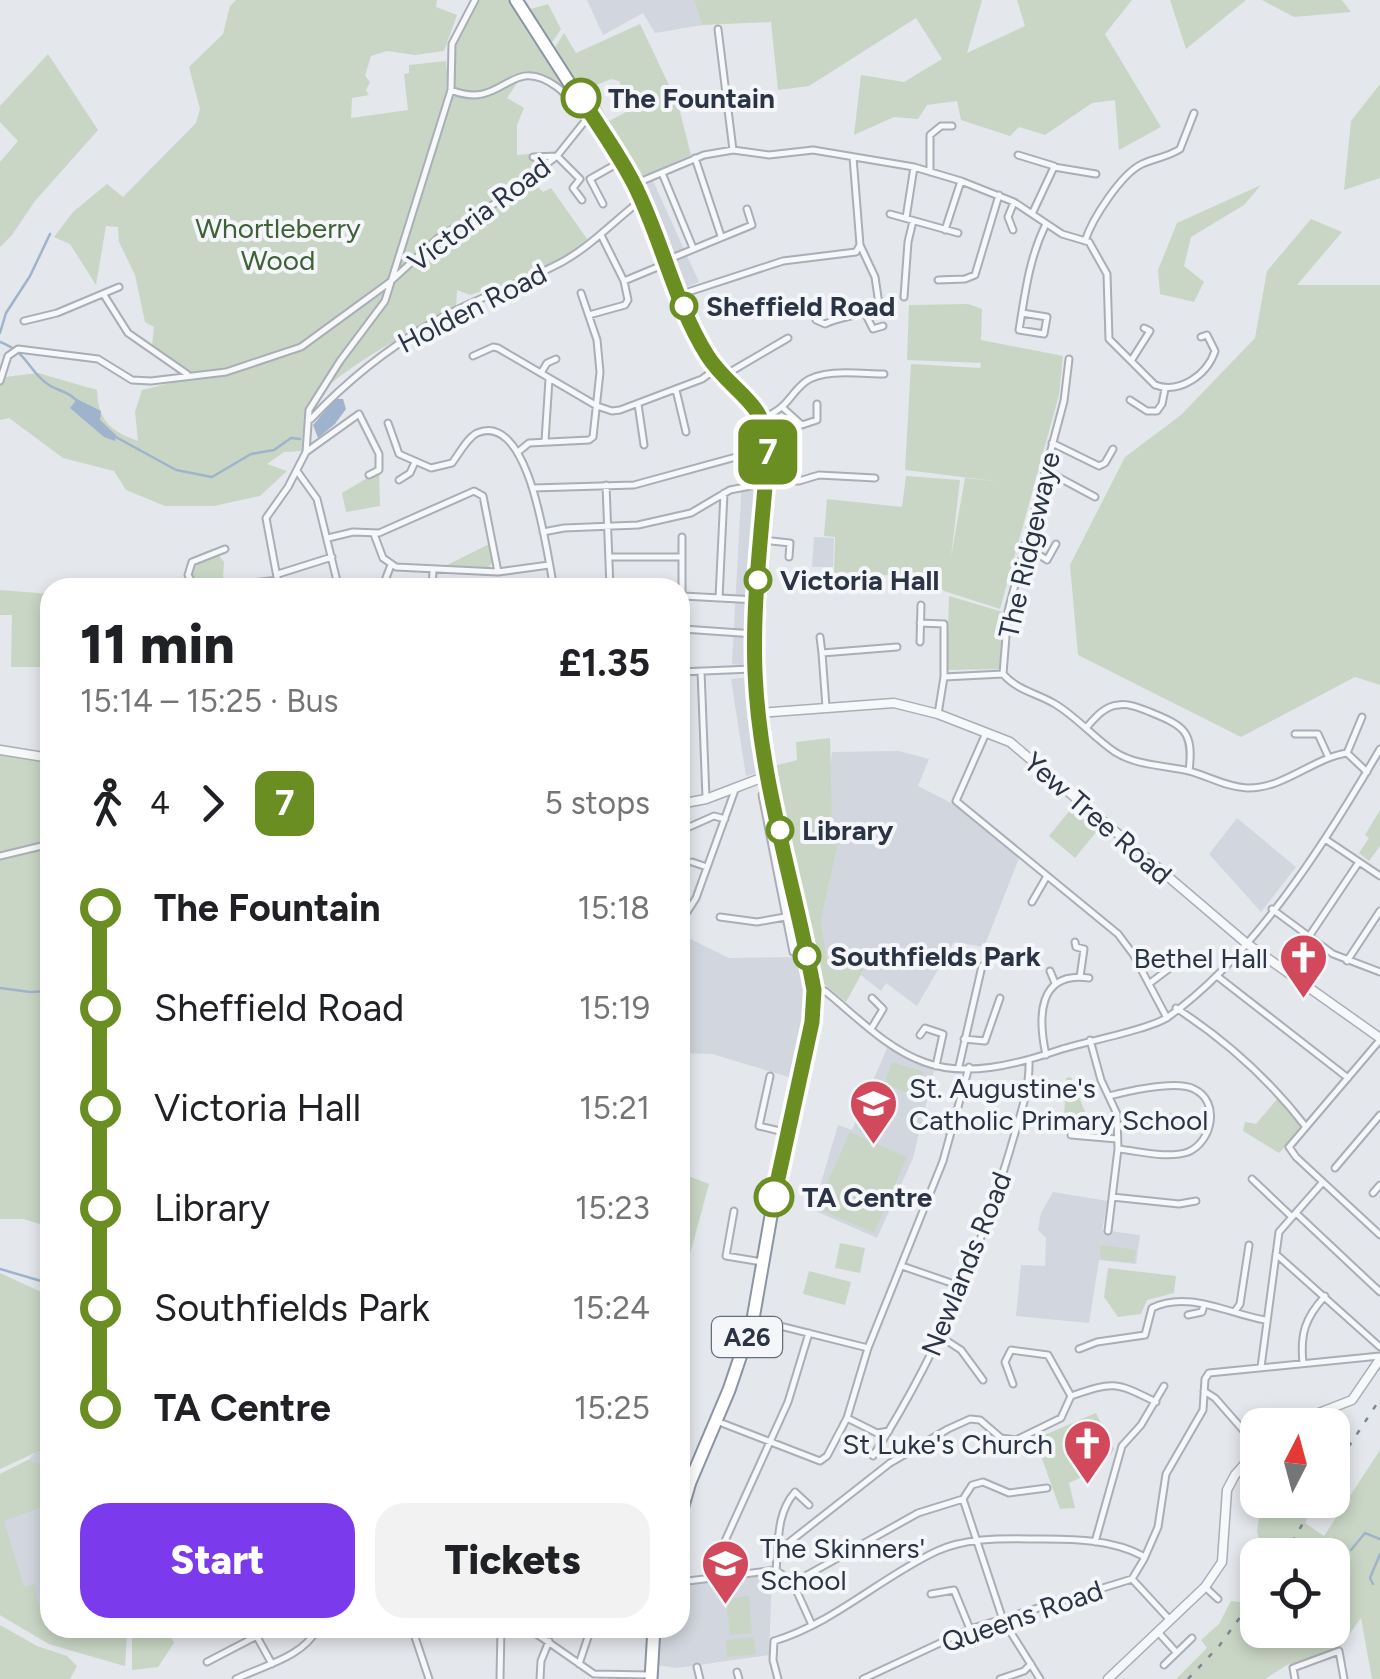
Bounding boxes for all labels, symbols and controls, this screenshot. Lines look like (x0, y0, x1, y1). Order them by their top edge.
marker: The Fountain (562, 79, 600, 117)
place label: The Fountain (608, 81, 775, 115)
street label: Victoria Road (401, 149, 557, 279)
park label: Whortleberry Wood (195, 211, 361, 277)
street label: Holden Road (392, 256, 552, 360)
place label: Sheffield Road (706, 289, 895, 323)
marker: Sheffield Road (671, 293, 697, 319)
line badge: 7 (736, 420, 800, 484)
text: 7 (758, 431, 778, 473)
street label: The Ridgewaye (991, 448, 1067, 642)
place label: Victoria Hall (780, 563, 939, 597)
marker: Victoria Hall (745, 567, 771, 593)
text: 11 min (80, 611, 235, 677)
text: £1.35 (559, 640, 650, 686)
text: 15:14 – 15:25 · Bus (80, 682, 338, 720)
street label: Yew Tree Road (1017, 745, 1179, 891)
icon: walk (80, 776, 135, 831)
icon: forward (185, 776, 240, 831)
text: 7 (275, 782, 294, 824)
text: 4 (150, 784, 170, 822)
text: 5 stops (544, 784, 650, 822)
place label: Library (802, 813, 894, 847)
marker: Library (767, 817, 793, 843)
text: The Fountain (154, 885, 381, 931)
text: 15:18 (577, 889, 650, 927)
church icon: Bethel Hall (1277, 932, 1329, 1000)
place label: Southfields Park (830, 939, 1041, 973)
place label: Bethel Hall (1133, 941, 1268, 975)
marker: Southfields Park (794, 943, 820, 969)
text: Sheffield Road (154, 985, 404, 1031)
text: 15:19 (579, 989, 650, 1027)
place label: St. Augustine's Catholic Primary School (909, 1071, 1209, 1137)
school or university icon: St. Augustine's Catholic Primary School (848, 1078, 900, 1146)
text: Victoria Hall (154, 1085, 361, 1131)
text: 15:21 (579, 1089, 650, 1127)
street label: Newlands Road (914, 1167, 1018, 1361)
marker: TA Centre (755, 1178, 793, 1216)
place label: TA Centre (802, 1180, 932, 1214)
text: Library (154, 1185, 270, 1231)
text: 15:23 (575, 1189, 650, 1227)
text: Southfields Park (154, 1285, 430, 1331)
text: 15:24 (573, 1289, 650, 1327)
road number: A26 (712, 1317, 782, 1357)
text: TA Centre (154, 1385, 331, 1431)
text: 15:25 (574, 1389, 650, 1427)
north arrow (1240, 1408, 1350, 1518)
map controls (1240, 1408, 1350, 1648)
church icon: St Luke's Church (1062, 1418, 1114, 1486)
place label: St Luke's Church (842, 1427, 1053, 1461)
button: Start (80, 1503, 355, 1618)
button: Tickets (375, 1503, 650, 1618)
place label: The Skinners' School (760, 1531, 925, 1597)
school or university icon: The Skinners' School (699, 1538, 751, 1606)
button: locate (1240, 1538, 1350, 1648)
street label: Queens Road (937, 1573, 1107, 1659)

